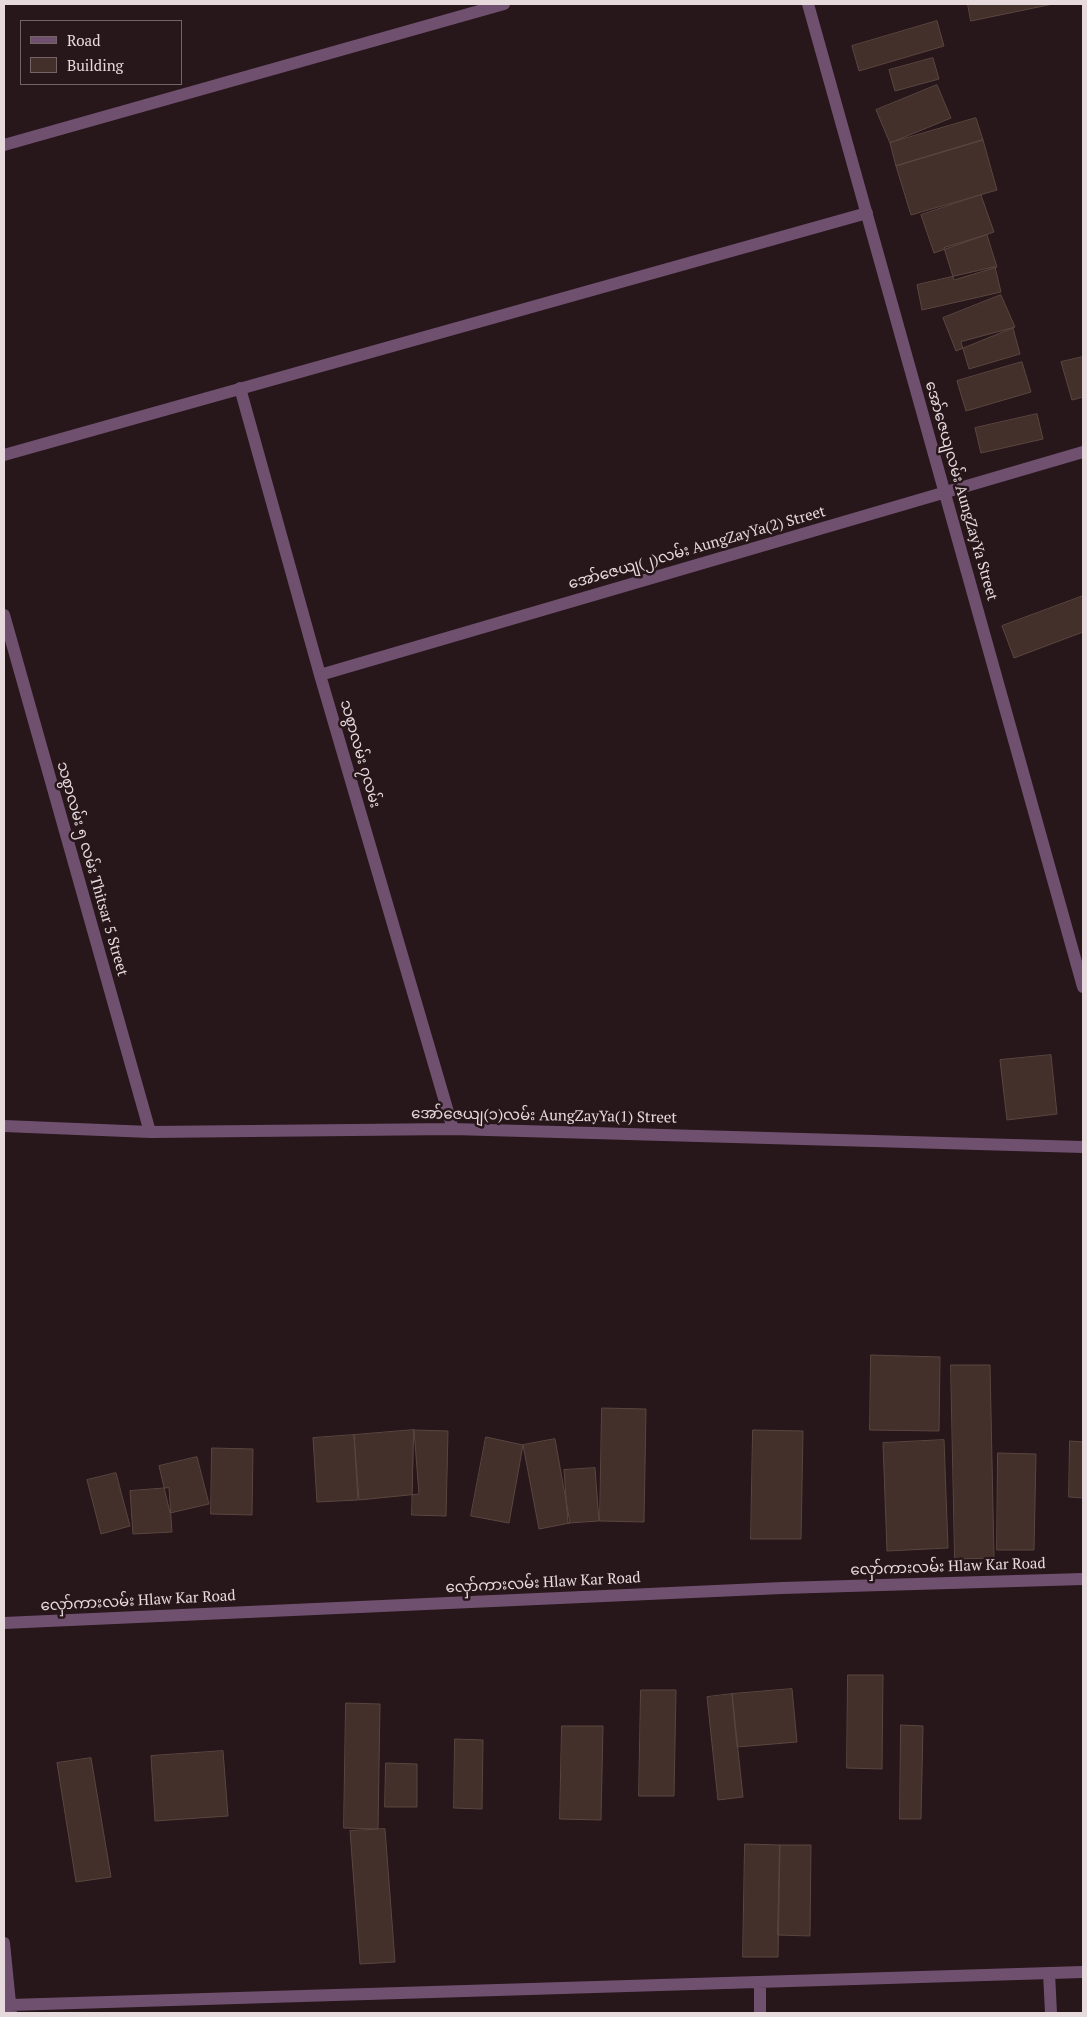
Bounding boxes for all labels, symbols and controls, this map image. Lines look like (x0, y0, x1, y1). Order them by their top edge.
legend (20, 20, 182, 85)
text: Road (67, 30, 100, 50)
text: Building (67, 55, 124, 75)
street label: အော်ဇေယျလမ်း AungZayYa Street (921, 379, 1001, 603)
street label: အော်ဇေယျ(၂)လမ်း AungZayYa(2) Street (566, 503, 828, 593)
street label: သစွာလမ်း ၇လမ်း (336, 698, 384, 810)
street label: သစွာလမ်း ၅ လမ်း Thitsar 5 Street (53, 760, 131, 978)
street label: အော်ဇေယျ(၁)လမ်း AungZayYa(1) Street (411, 1105, 677, 1127)
street label: လှော်ကားလမ်း Hlaw Kar Road (850, 1555, 1046, 1579)
street label: လှော်ကားလမ်း Hlaw Kar Road (445, 1569, 641, 1597)
street label: လှော်ကားလမ်း Hlaw Kar Road (40, 1587, 236, 1615)

